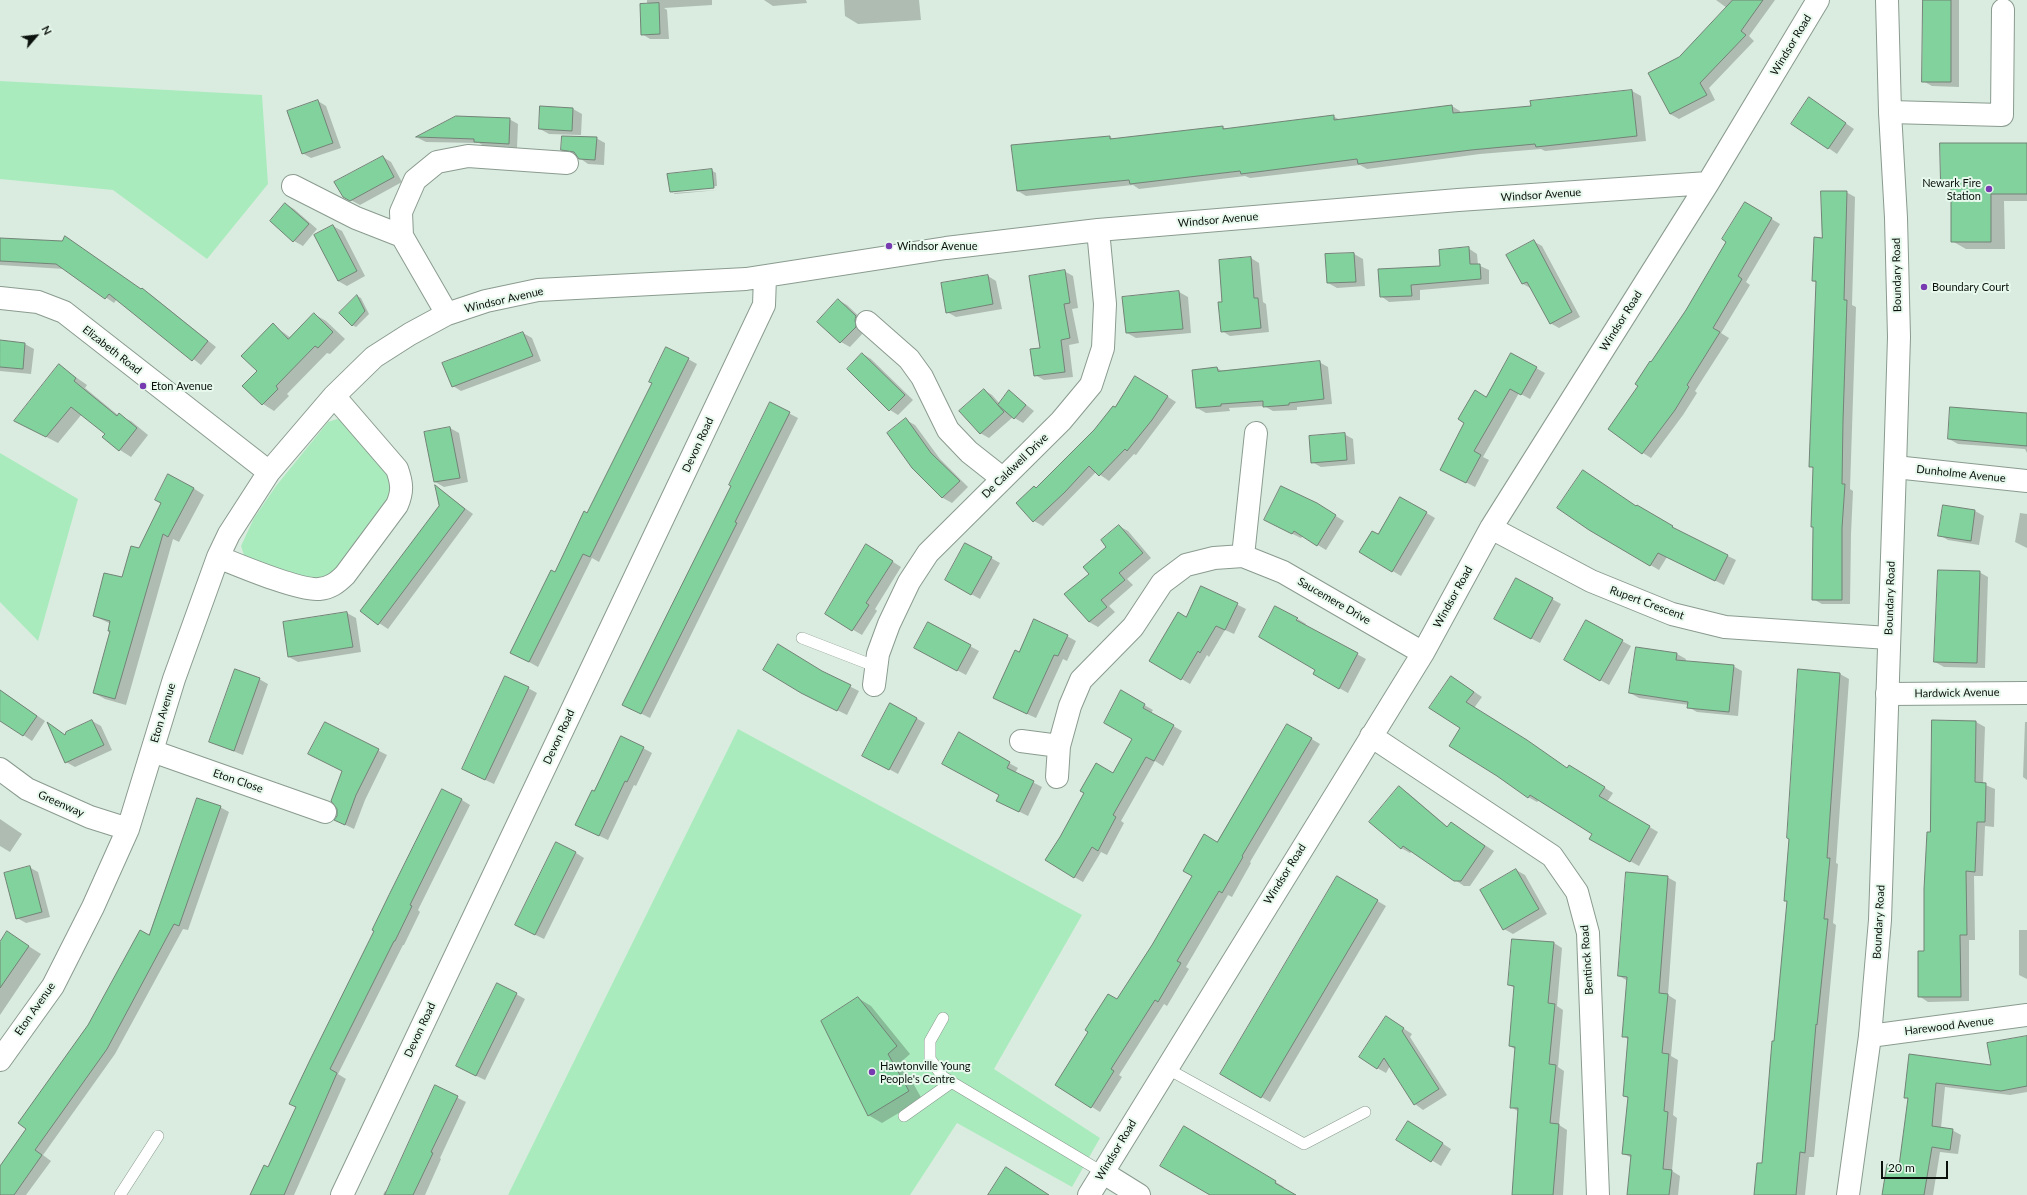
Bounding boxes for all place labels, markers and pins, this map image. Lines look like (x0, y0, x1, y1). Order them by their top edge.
place label: Newark Fire Station (1922, 176, 1981, 202)
marker: Newark Fire Station (1984, 184, 1994, 194)
place label: Windsor Avenue (897, 239, 978, 253)
marker: Windsor Avenue (884, 241, 894, 251)
place label: Boundary Court (1932, 280, 2009, 294)
marker: Boundary Court (1919, 282, 1929, 292)
place label: Eton Avenue (151, 379, 213, 393)
marker: Eton Avenue (138, 381, 148, 391)
place label: Hawtonville Young People's Centre (880, 1059, 971, 1085)
marker: Hawtonville Young People's Centre (867, 1067, 877, 1077)

